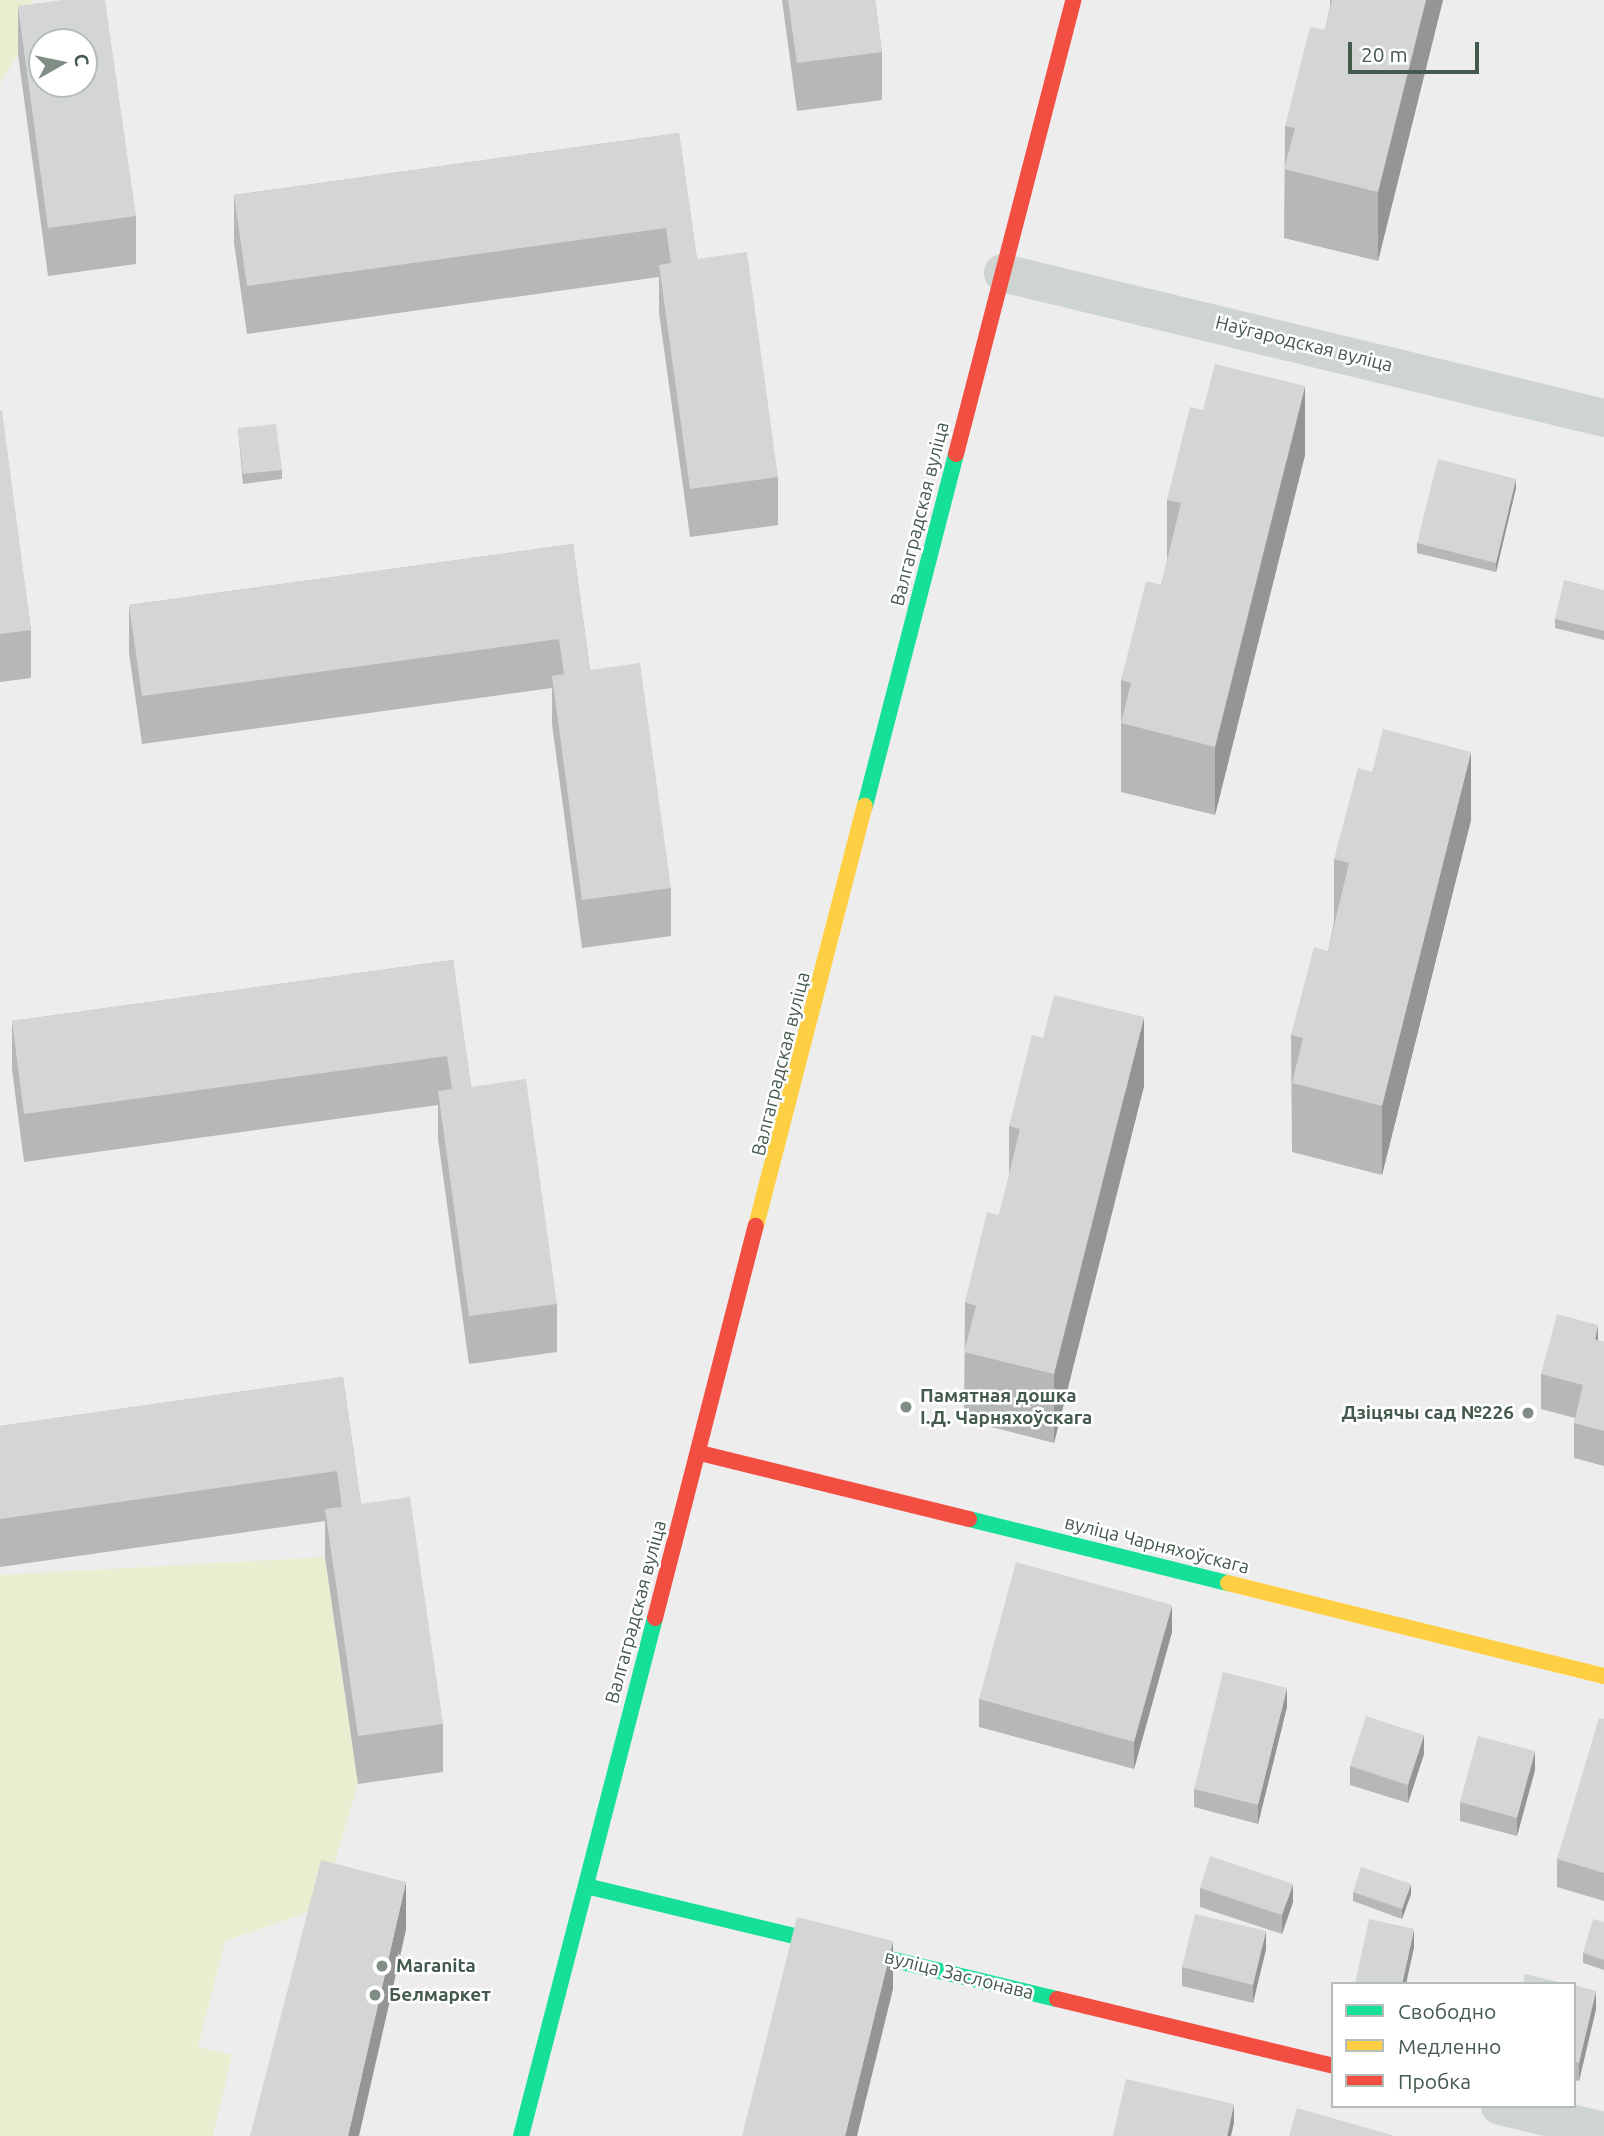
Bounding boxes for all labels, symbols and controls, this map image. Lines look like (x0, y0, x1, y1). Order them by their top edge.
north arrow (28, 28, 98, 98)
scale bar (1352, 28, 1483, 72)
text: 20 m (1361, 42, 1408, 66)
text: С (70, 52, 94, 68)
street label: Наўгародская вуліца (1213, 311, 1395, 377)
street label: Валгаградская вуліца (886, 420, 954, 608)
street label: Валгаградская вуліца (747, 970, 815, 1158)
place label: Памятная дошка І.Д. Чарняхоўскага (920, 1385, 1092, 1429)
marker: Памятная дошка І.Д. Чарняхоўскага (898, 1399, 914, 1415)
place label: Дзіцячы сад №226 (1341, 1402, 1514, 1424)
marker: Дзіцячы сад №226 (1520, 1405, 1536, 1421)
street label: вуліца Чарняхоўскага (1062, 1511, 1252, 1579)
street label: Валгаградская вуліца (601, 1518, 671, 1706)
street label: вуліца Заслонава (882, 1945, 1036, 2005)
place label: Maranita (396, 1955, 476, 1977)
marker: Maranita (374, 1958, 390, 1974)
legend (1331, 1982, 1576, 2108)
place label: Белмаркет (389, 1984, 491, 2006)
marker: Белмаркет (367, 1987, 383, 2003)
text: Свободно (1398, 1999, 1496, 2023)
text: Медленно (1398, 2034, 1501, 2058)
text: Пробка (1398, 2069, 1471, 2093)

